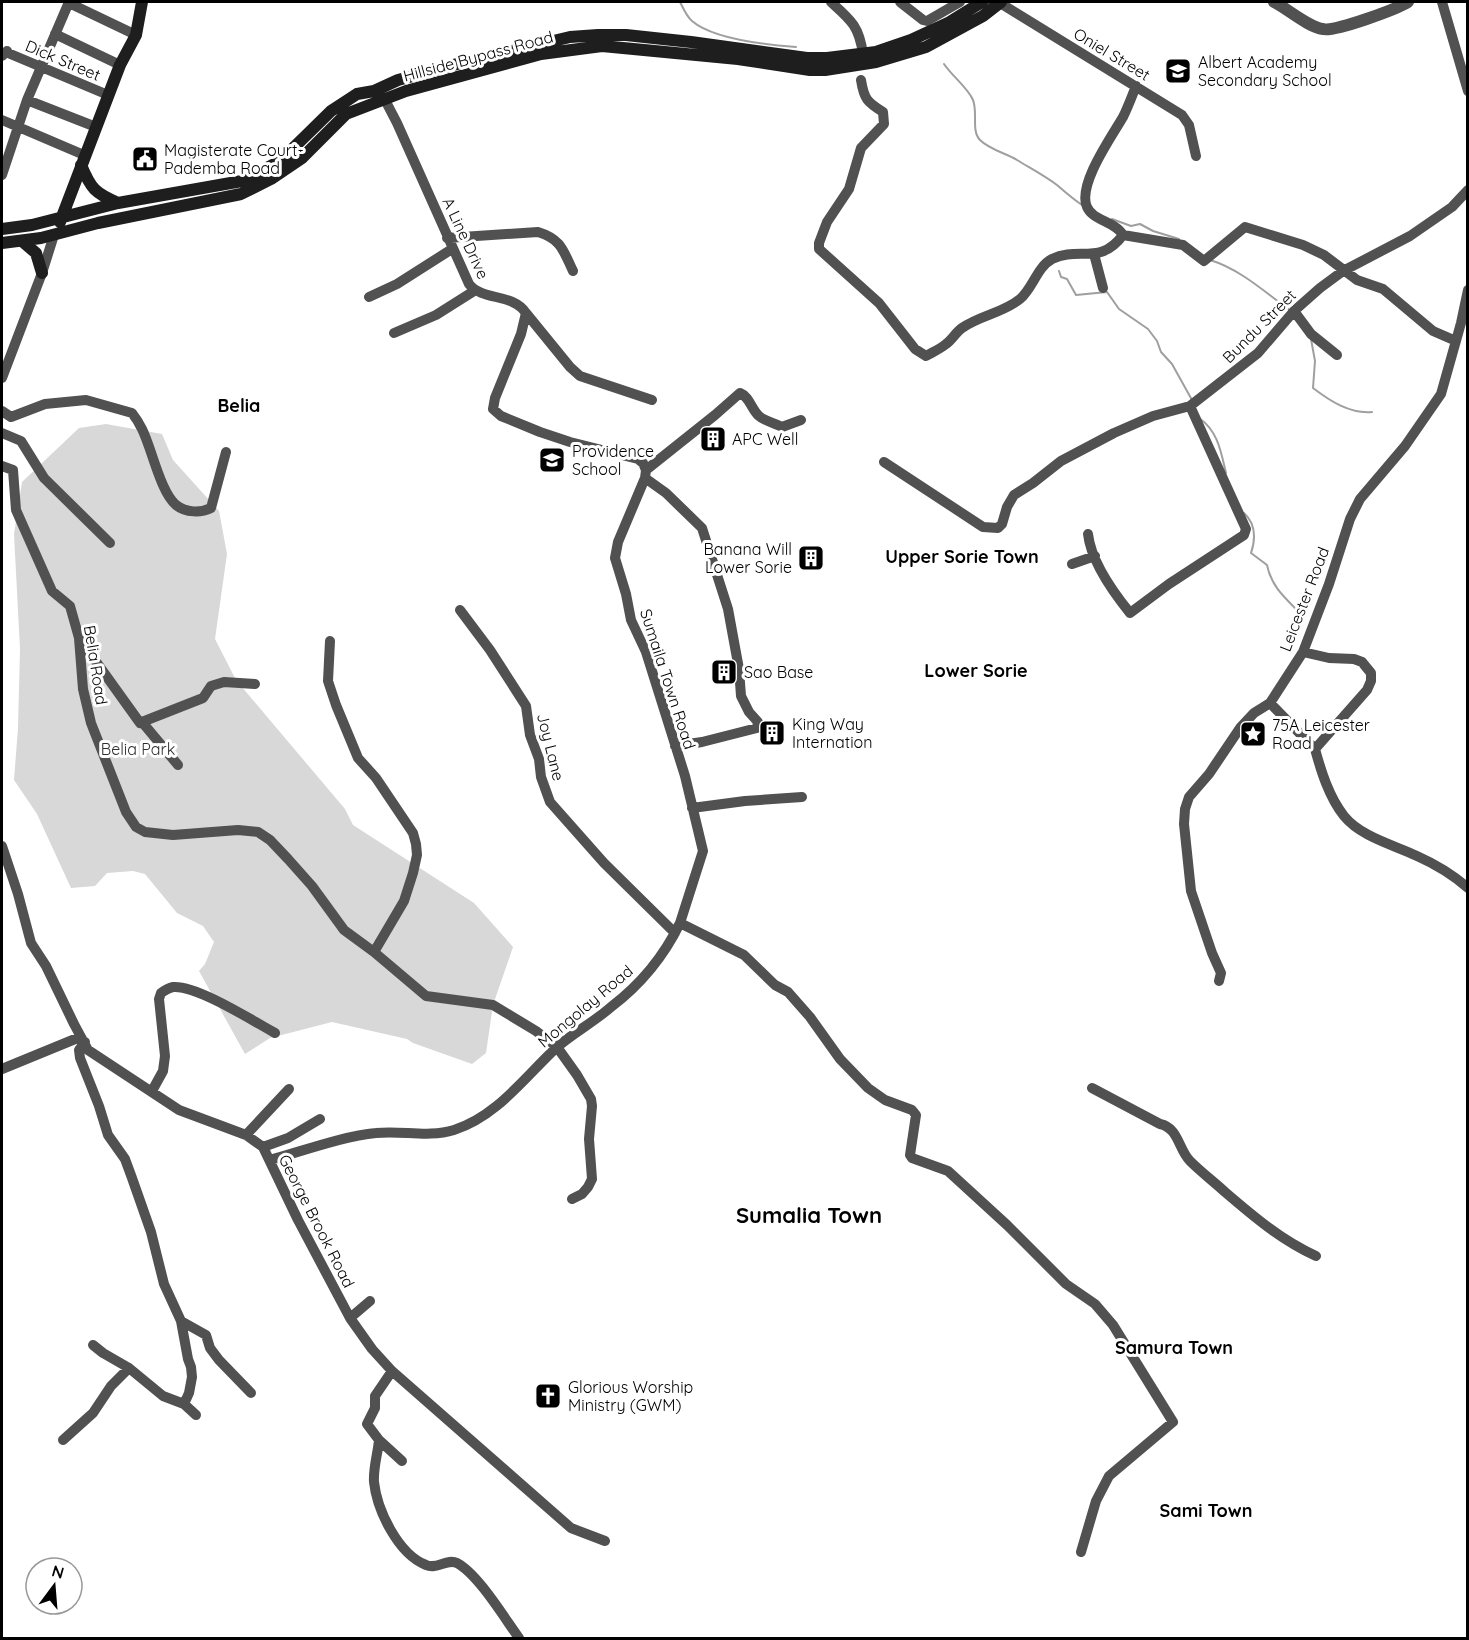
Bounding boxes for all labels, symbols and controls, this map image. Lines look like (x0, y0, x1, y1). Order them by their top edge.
street label: Oniel Street (1070, 23, 1154, 85)
street label: Hillside Bypass Road (401, 26, 555, 86)
street label: Dick Street (22, 35, 104, 85)
place label: Albert Academy Secondary School (1198, 52, 1332, 90)
school or university icon: Albert Academy Secondary School (1163, 56, 1193, 86)
place label: Magisterate Court- Pademba Road (164, 140, 304, 178)
public building icon: Magisterate Court- Pademba Road (130, 144, 160, 174)
street label: A Line Drive (438, 194, 494, 282)
street label: Bundu Street (1218, 285, 1300, 367)
district label: Belia (218, 394, 260, 417)
building icon: APC Well (698, 424, 728, 454)
place label: APC Well (732, 429, 798, 449)
place label: Providence School (572, 441, 654, 479)
school or university icon: Providence School (537, 445, 567, 475)
place label: Banana Will Lower Sorie (703, 539, 792, 577)
building icon: Banana Will Lower Sorie (796, 543, 826, 573)
street label: Leicester Road (1275, 544, 1333, 654)
district label: Upper Sorie Town (885, 545, 1039, 568)
street label: Sumaila Town Road (636, 606, 700, 752)
street label: Belia Road (80, 624, 112, 706)
building icon: Sao Base (709, 657, 739, 687)
district label: Lower Sorie (924, 659, 1028, 682)
place label: Sao Base (744, 662, 813, 682)
street label: Joy Lane (533, 711, 569, 783)
place label: King Way Internation (792, 714, 873, 752)
place label: 75A Leicester Road (1272, 715, 1370, 753)
building icon: King Way Internation (757, 718, 787, 748)
place icon: 75A Leicester Road (1238, 719, 1268, 749)
park label: Belia Park (101, 739, 175, 759)
street label: Mongolay Road (533, 960, 637, 1052)
street label: George Brook Road (275, 1151, 359, 1291)
district label: Sumalia Town (736, 1201, 882, 1229)
district label: Samura Town (1115, 1336, 1233, 1359)
place label: Glorious Worship Ministry (GWM) (568, 1377, 693, 1415)
church icon: Glorious Worship Ministry (GWM) (533, 1381, 563, 1411)
district label: Sami Town (1160, 1499, 1252, 1522)
north arrow (24, 1556, 84, 1616)
text: N (50, 1560, 67, 1583)

